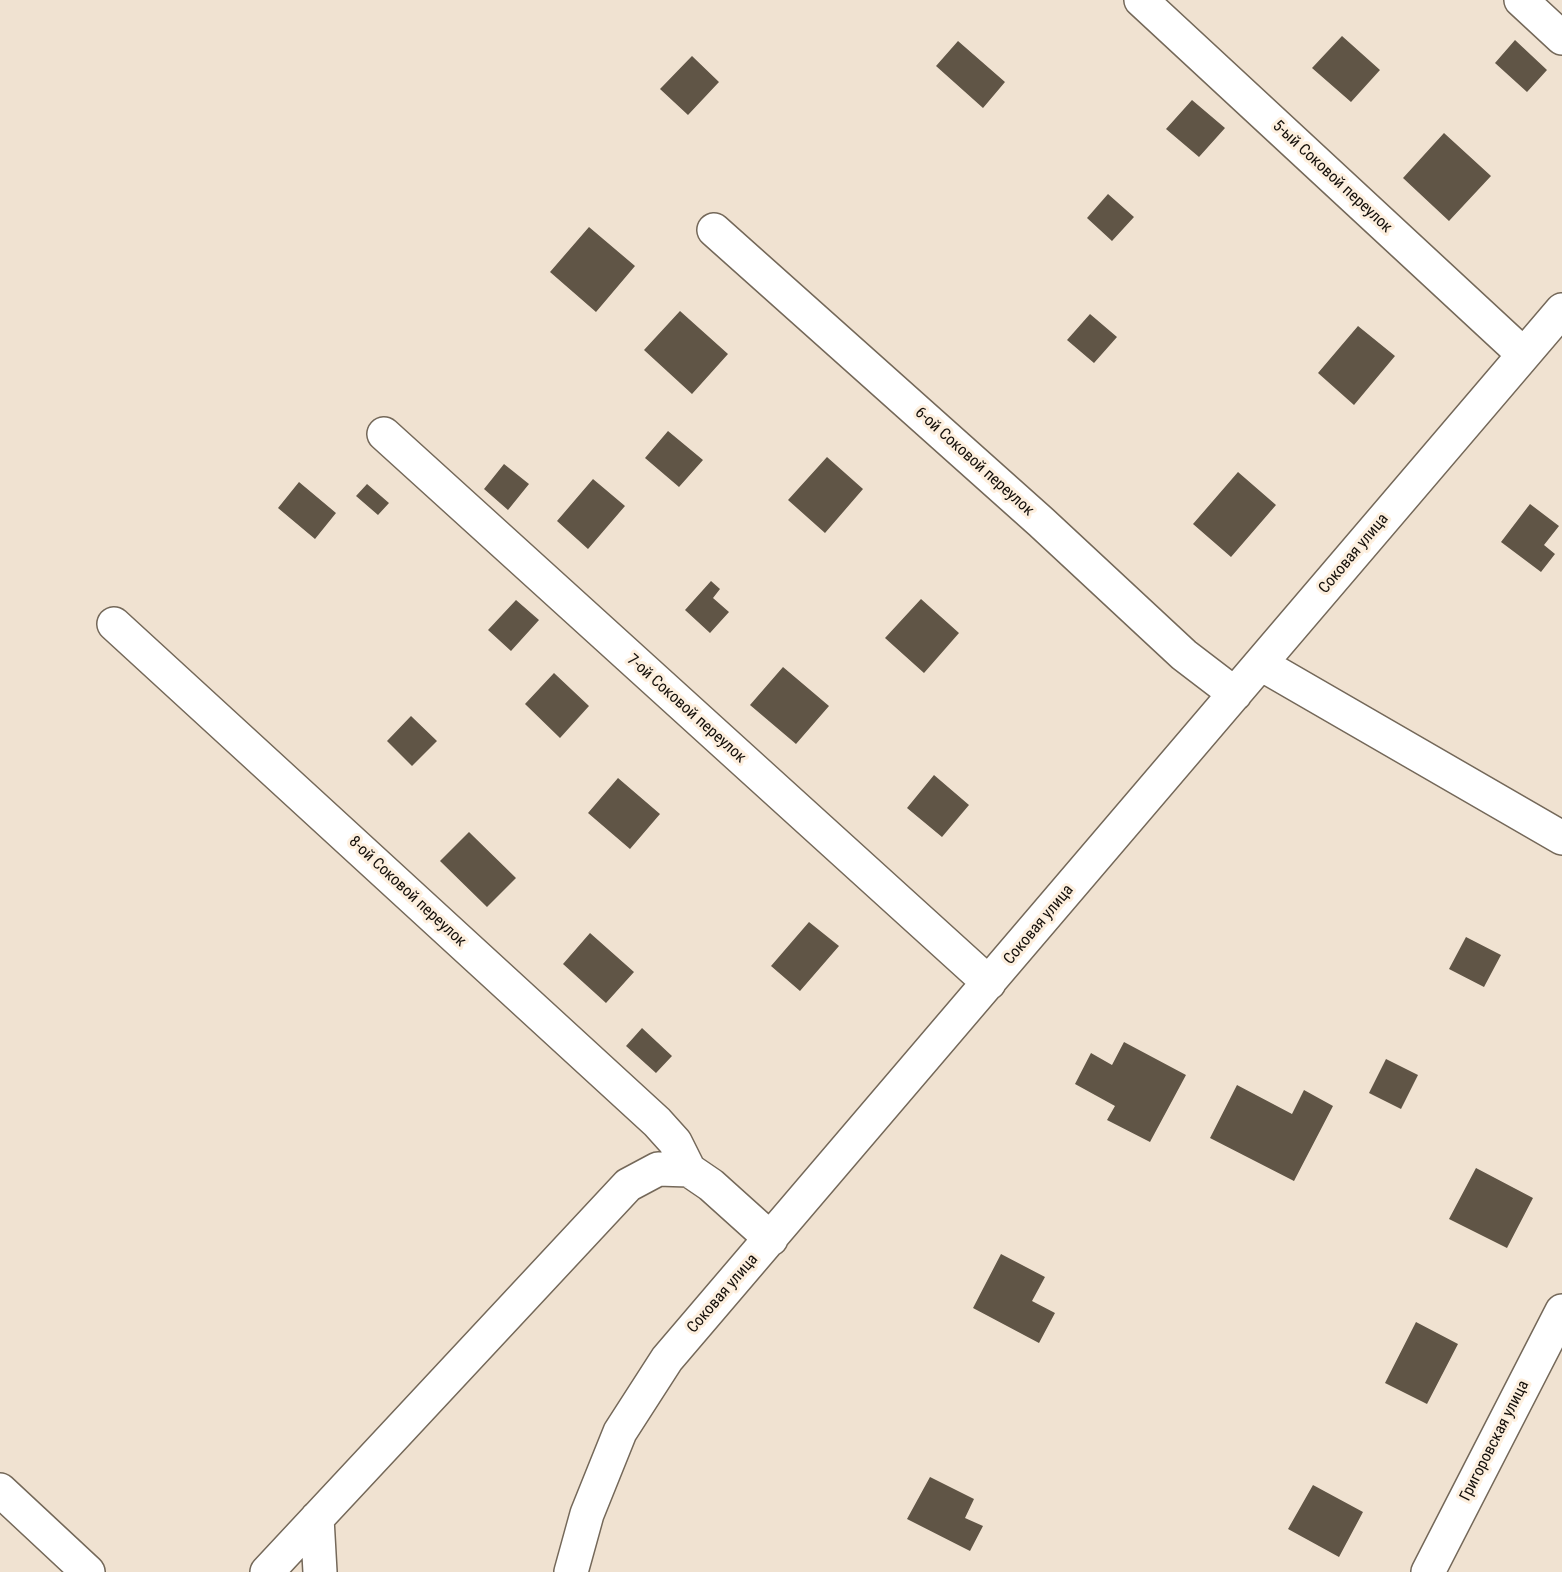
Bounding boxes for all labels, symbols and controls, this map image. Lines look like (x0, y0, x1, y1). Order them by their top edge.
street label: 5-ый Соковой переулок (1268, 117, 1396, 237)
street label: 6-ой Соковой переулок (911, 404, 1037, 520)
street label: Соковая улица (1315, 510, 1393, 598)
street label: 7-ой Соковой переулок (623, 651, 749, 767)
street label: 8-ой Соковой переулок (344, 833, 470, 951)
street label: Соковая улица (1000, 881, 1078, 969)
street label: Соковая улица (683, 1251, 763, 1337)
street label: Григоровская улица (1456, 1377, 1534, 1505)

